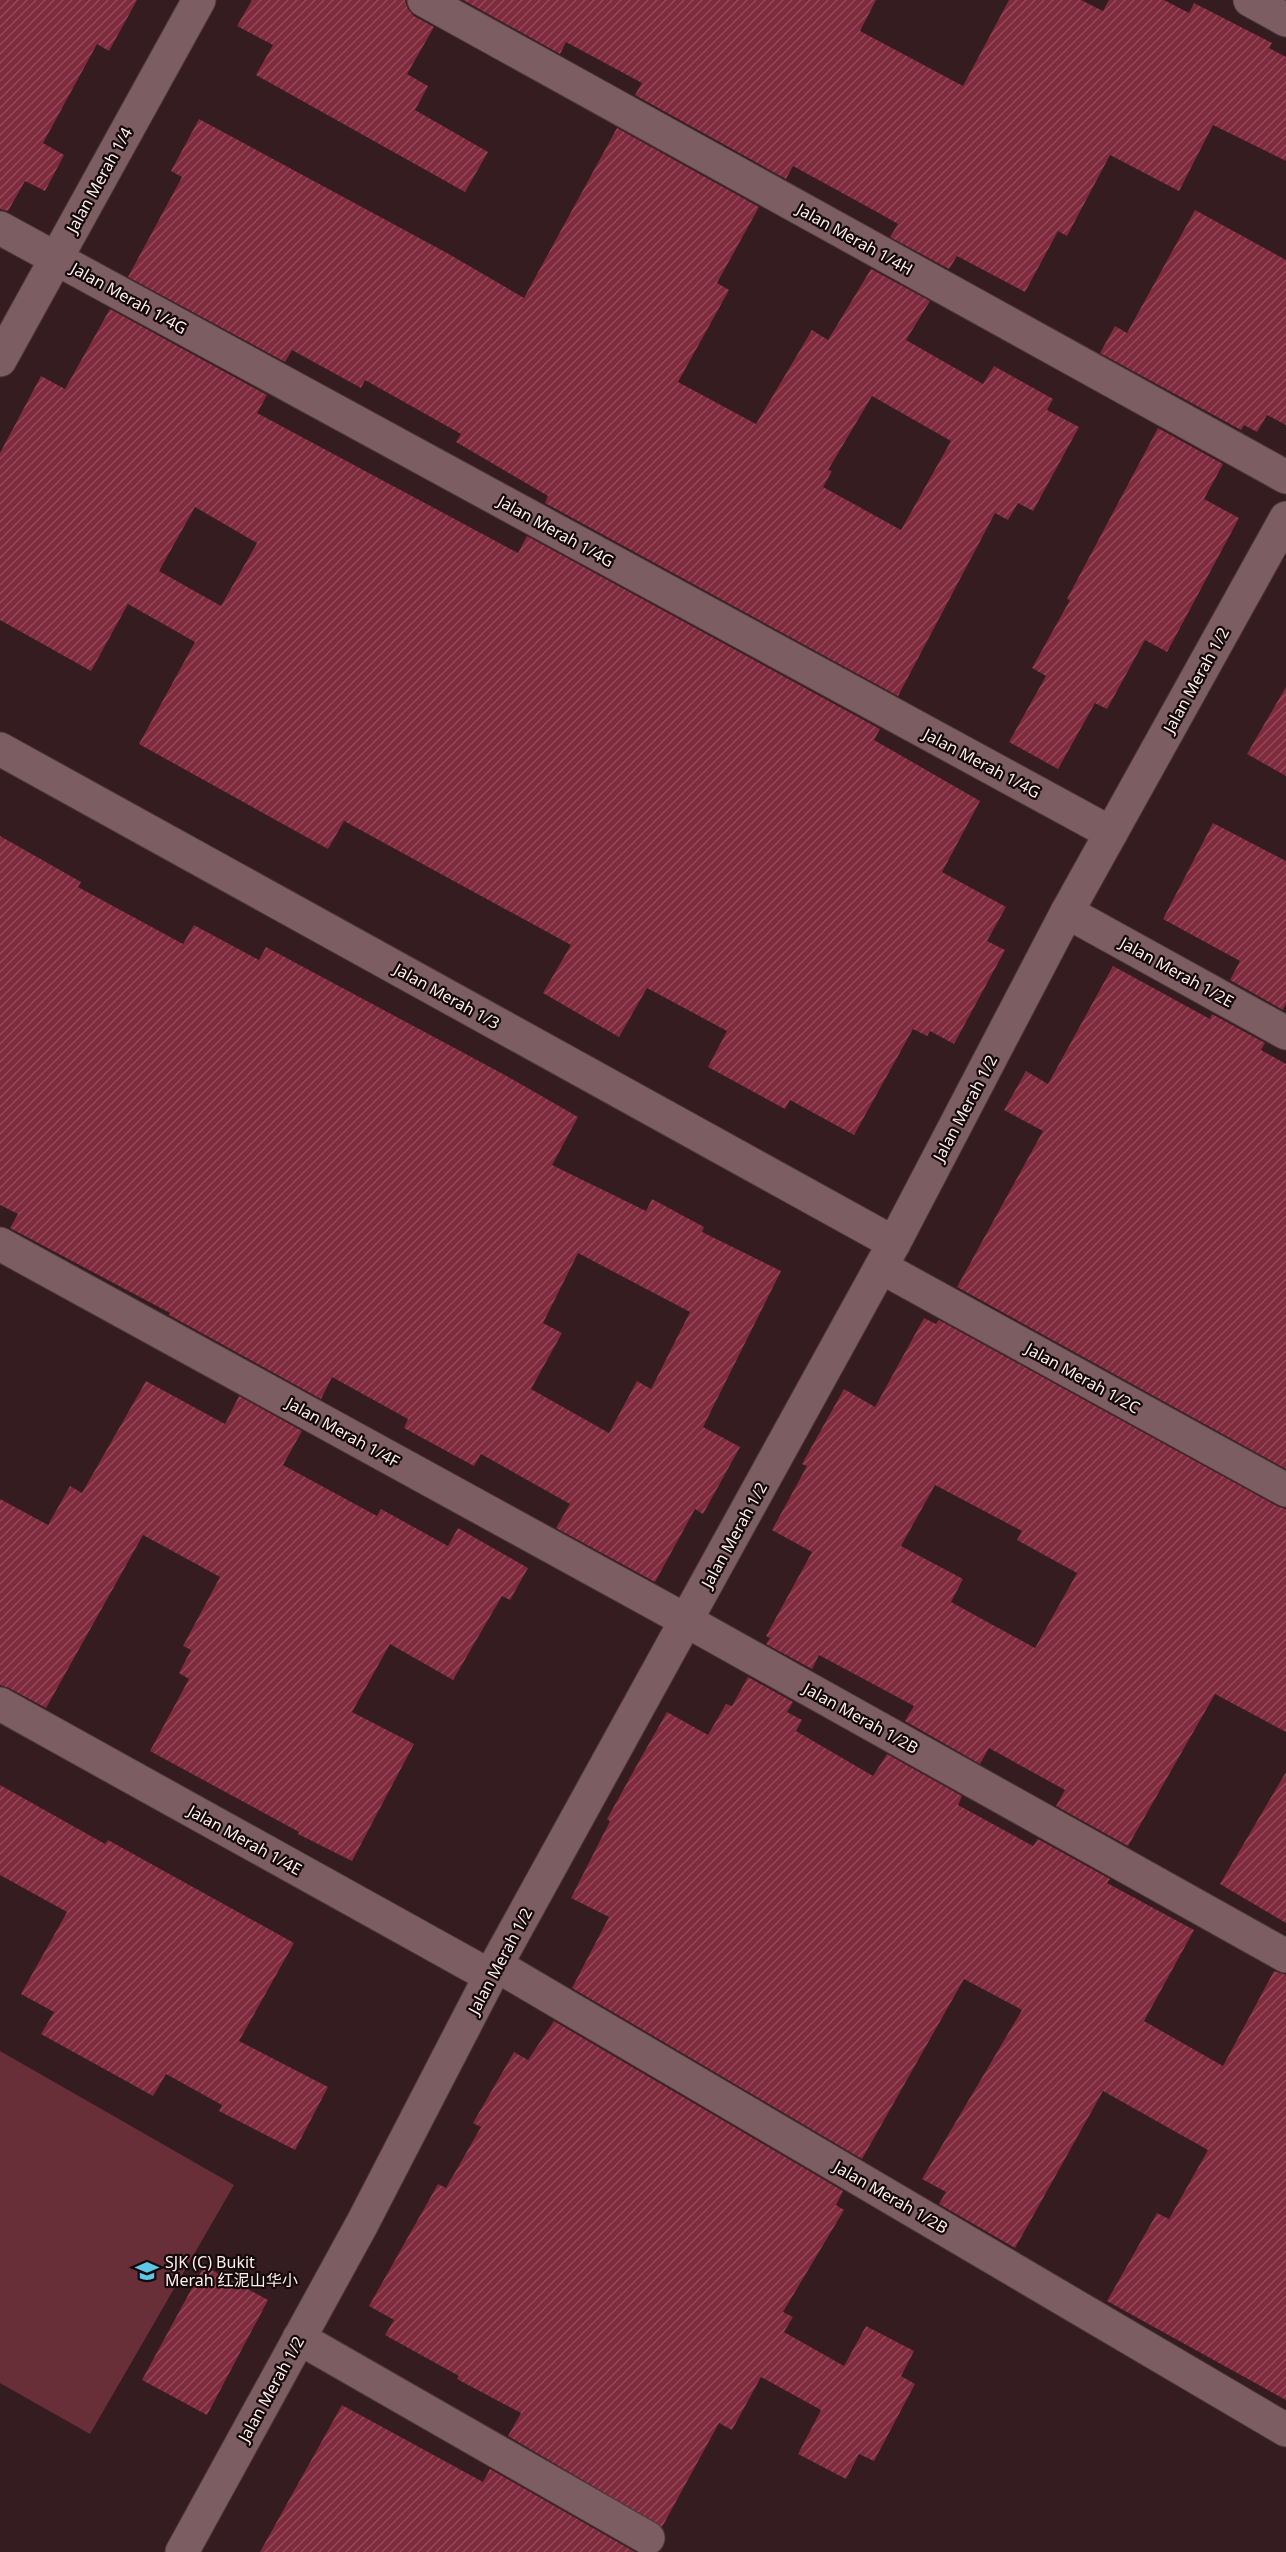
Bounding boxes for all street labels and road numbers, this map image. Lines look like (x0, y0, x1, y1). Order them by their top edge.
street label: Jalan Merah 1/4 (60, 123, 137, 239)
street label: Jalan Merah 1/4H (791, 197, 917, 280)
street label: Jalan Merah 1/4G (65, 256, 191, 339)
street label: Jalan Merah 1/4G (492, 489, 618, 572)
street label: Jalan Merah 1/2 (1157, 623, 1234, 739)
street label: Jalan Merah 1/4G (918, 722, 1044, 803)
street label: Jalan Merah 1/2E (1115, 931, 1238, 1012)
street label: Jalan Merah 1/3 (388, 957, 504, 1034)
street label: Jalan Merah 1/2 (927, 1051, 1002, 1167)
street label: Jalan Merah 1/2C (1020, 1336, 1144, 1419)
street label: Jalan Merah 1/4F (281, 1391, 403, 1472)
street label: Jalan Merah 1/2 (695, 1478, 772, 1594)
street label: Jalan Merah 1/2B (798, 1676, 922, 1759)
street label: Jalan Merah 1/4E (183, 1799, 306, 1880)
street label: Jalan Merah 1/2 (462, 1904, 537, 2020)
street label: Jalan Merah 1/2B (828, 2154, 952, 2239)
street label: Jalan Merah 1/2 (232, 2332, 309, 2448)

